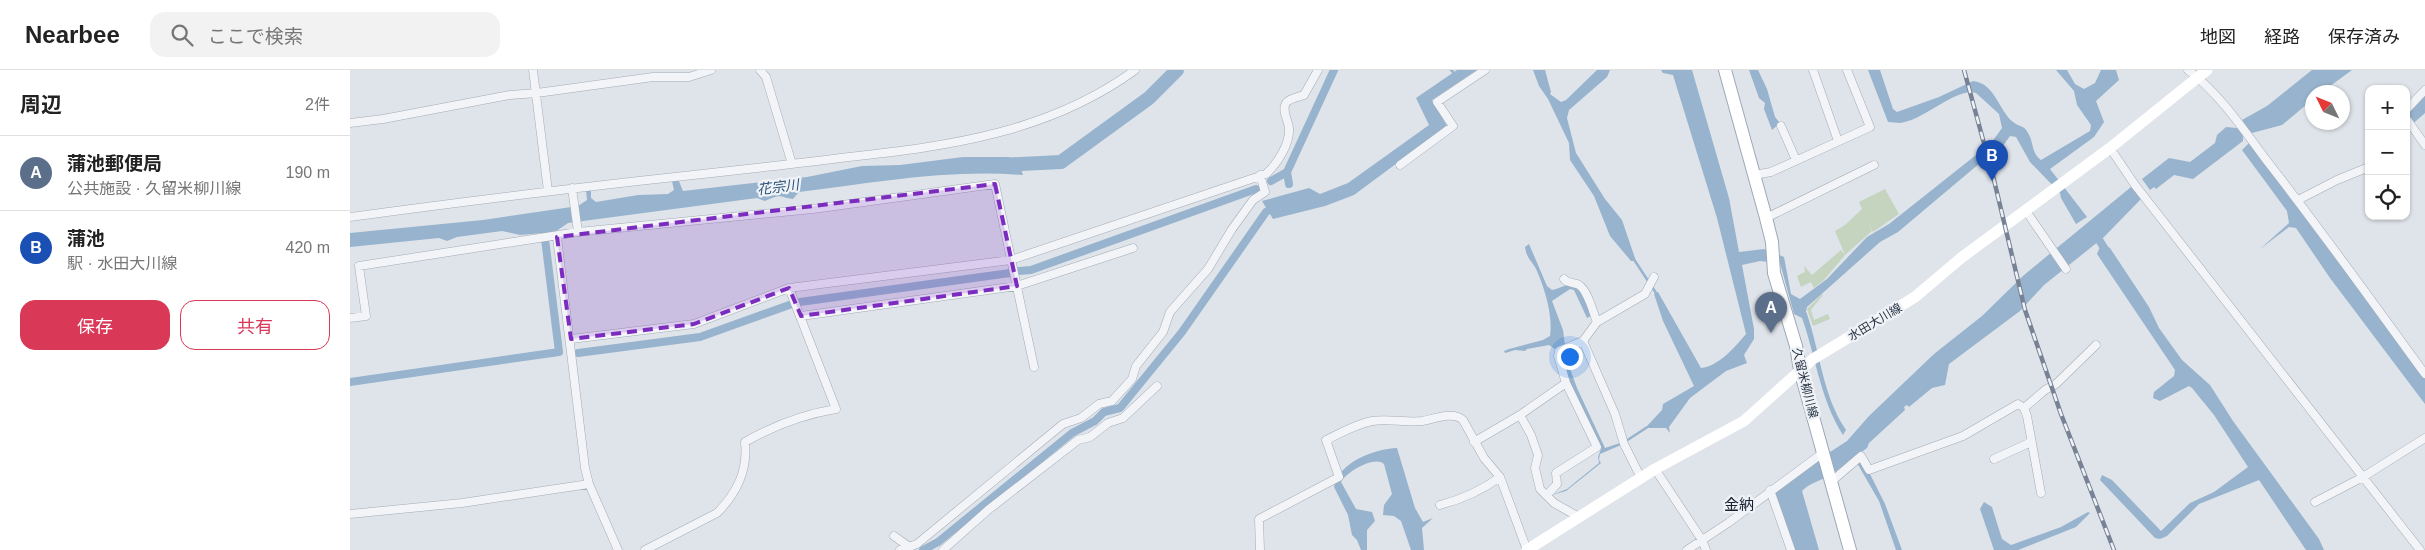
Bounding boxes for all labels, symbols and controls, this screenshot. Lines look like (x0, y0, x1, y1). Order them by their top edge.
search box (150, 12, 500, 57)
text: Nearbee (25, 21, 120, 48)
icon: search (168, 21, 196, 49)
text: ここで検索 (208, 26, 303, 47)
text: 地図 (2200, 27, 2236, 47)
text: 経路 (2264, 27, 2300, 47)
text: 保存済み (2328, 27, 2400, 47)
north arrow (2305, 85, 2350, 130)
map controls (2365, 85, 2410, 220)
button: + (2365, 85, 2410, 130)
text: 周辺 (20, 93, 62, 116)
text: 2件 (305, 96, 330, 113)
button: − (2365, 130, 2410, 175)
pin: B (1976, 140, 2008, 181)
text: 蒲池郵便局 (67, 153, 162, 174)
text: A (30, 164, 42, 181)
text: 190 m (286, 164, 330, 181)
button: locate (2365, 175, 2410, 220)
water label: 花宗川 (756, 176, 802, 197)
text: 公共施設 · 久留米柳川線 (67, 180, 241, 197)
text: 蒲池 (67, 228, 105, 249)
text: B (30, 239, 42, 256)
text: 420 m (286, 239, 330, 256)
text: 駅 · 水田大川線 (67, 255, 177, 272)
pin: A (1755, 292, 1787, 333)
button: 保存 (20, 300, 170, 350)
button: 共有 (180, 300, 330, 350)
street label: 水田大川線 (1846, 301, 1904, 343)
your location (1557, 344, 1583, 370)
street label: 久留米柳川線 (1789, 346, 1821, 420)
district label: 金納 (1724, 496, 1754, 513)

